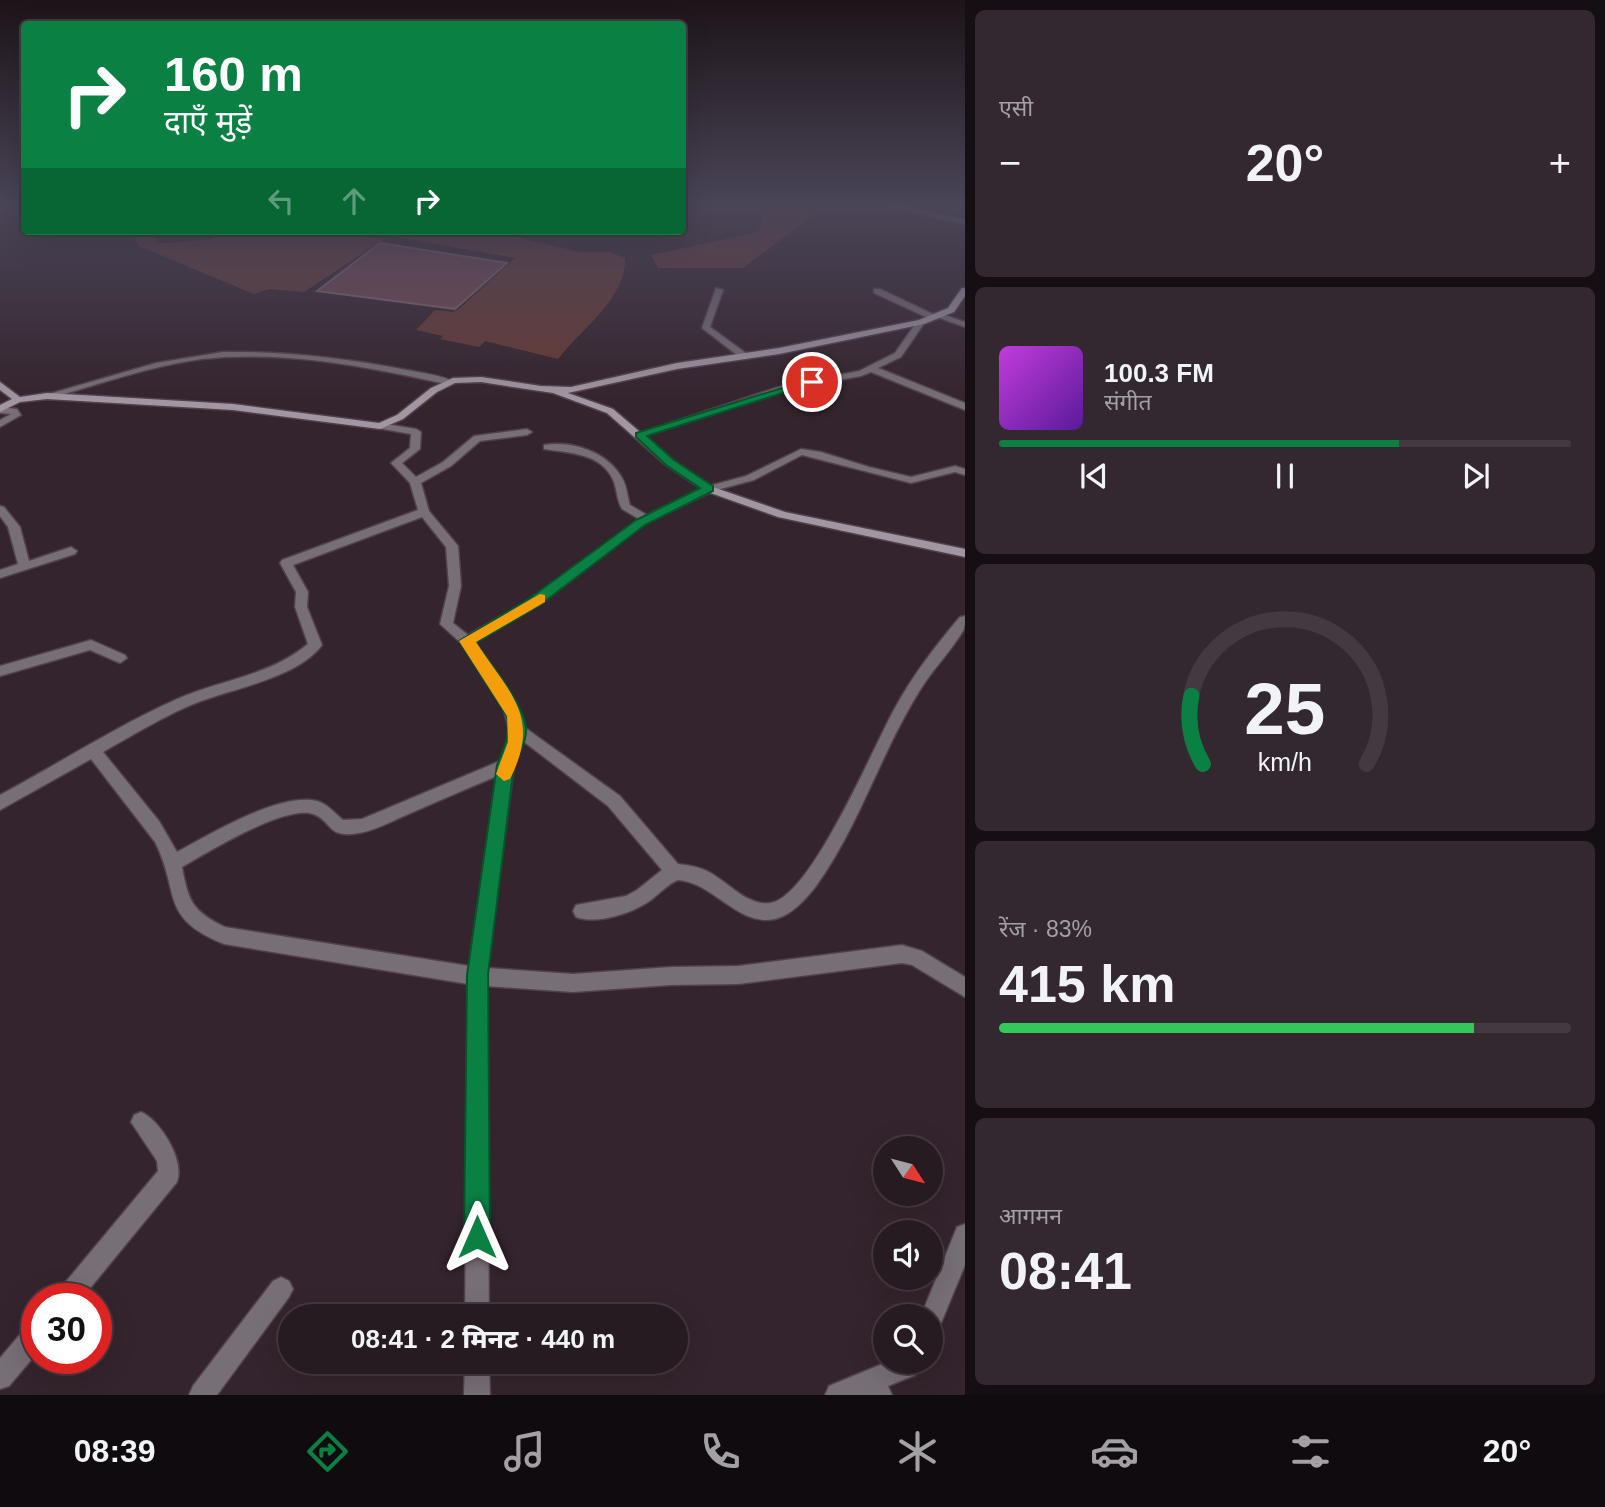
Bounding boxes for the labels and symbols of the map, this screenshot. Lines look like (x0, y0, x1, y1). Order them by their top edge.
pin (782, 352, 842, 412)
north arrow (873, 1136, 943, 1206)
position arrow (440, 1200, 514, 1274)
speed limit sign: 30 (21, 1283, 112, 1374)

